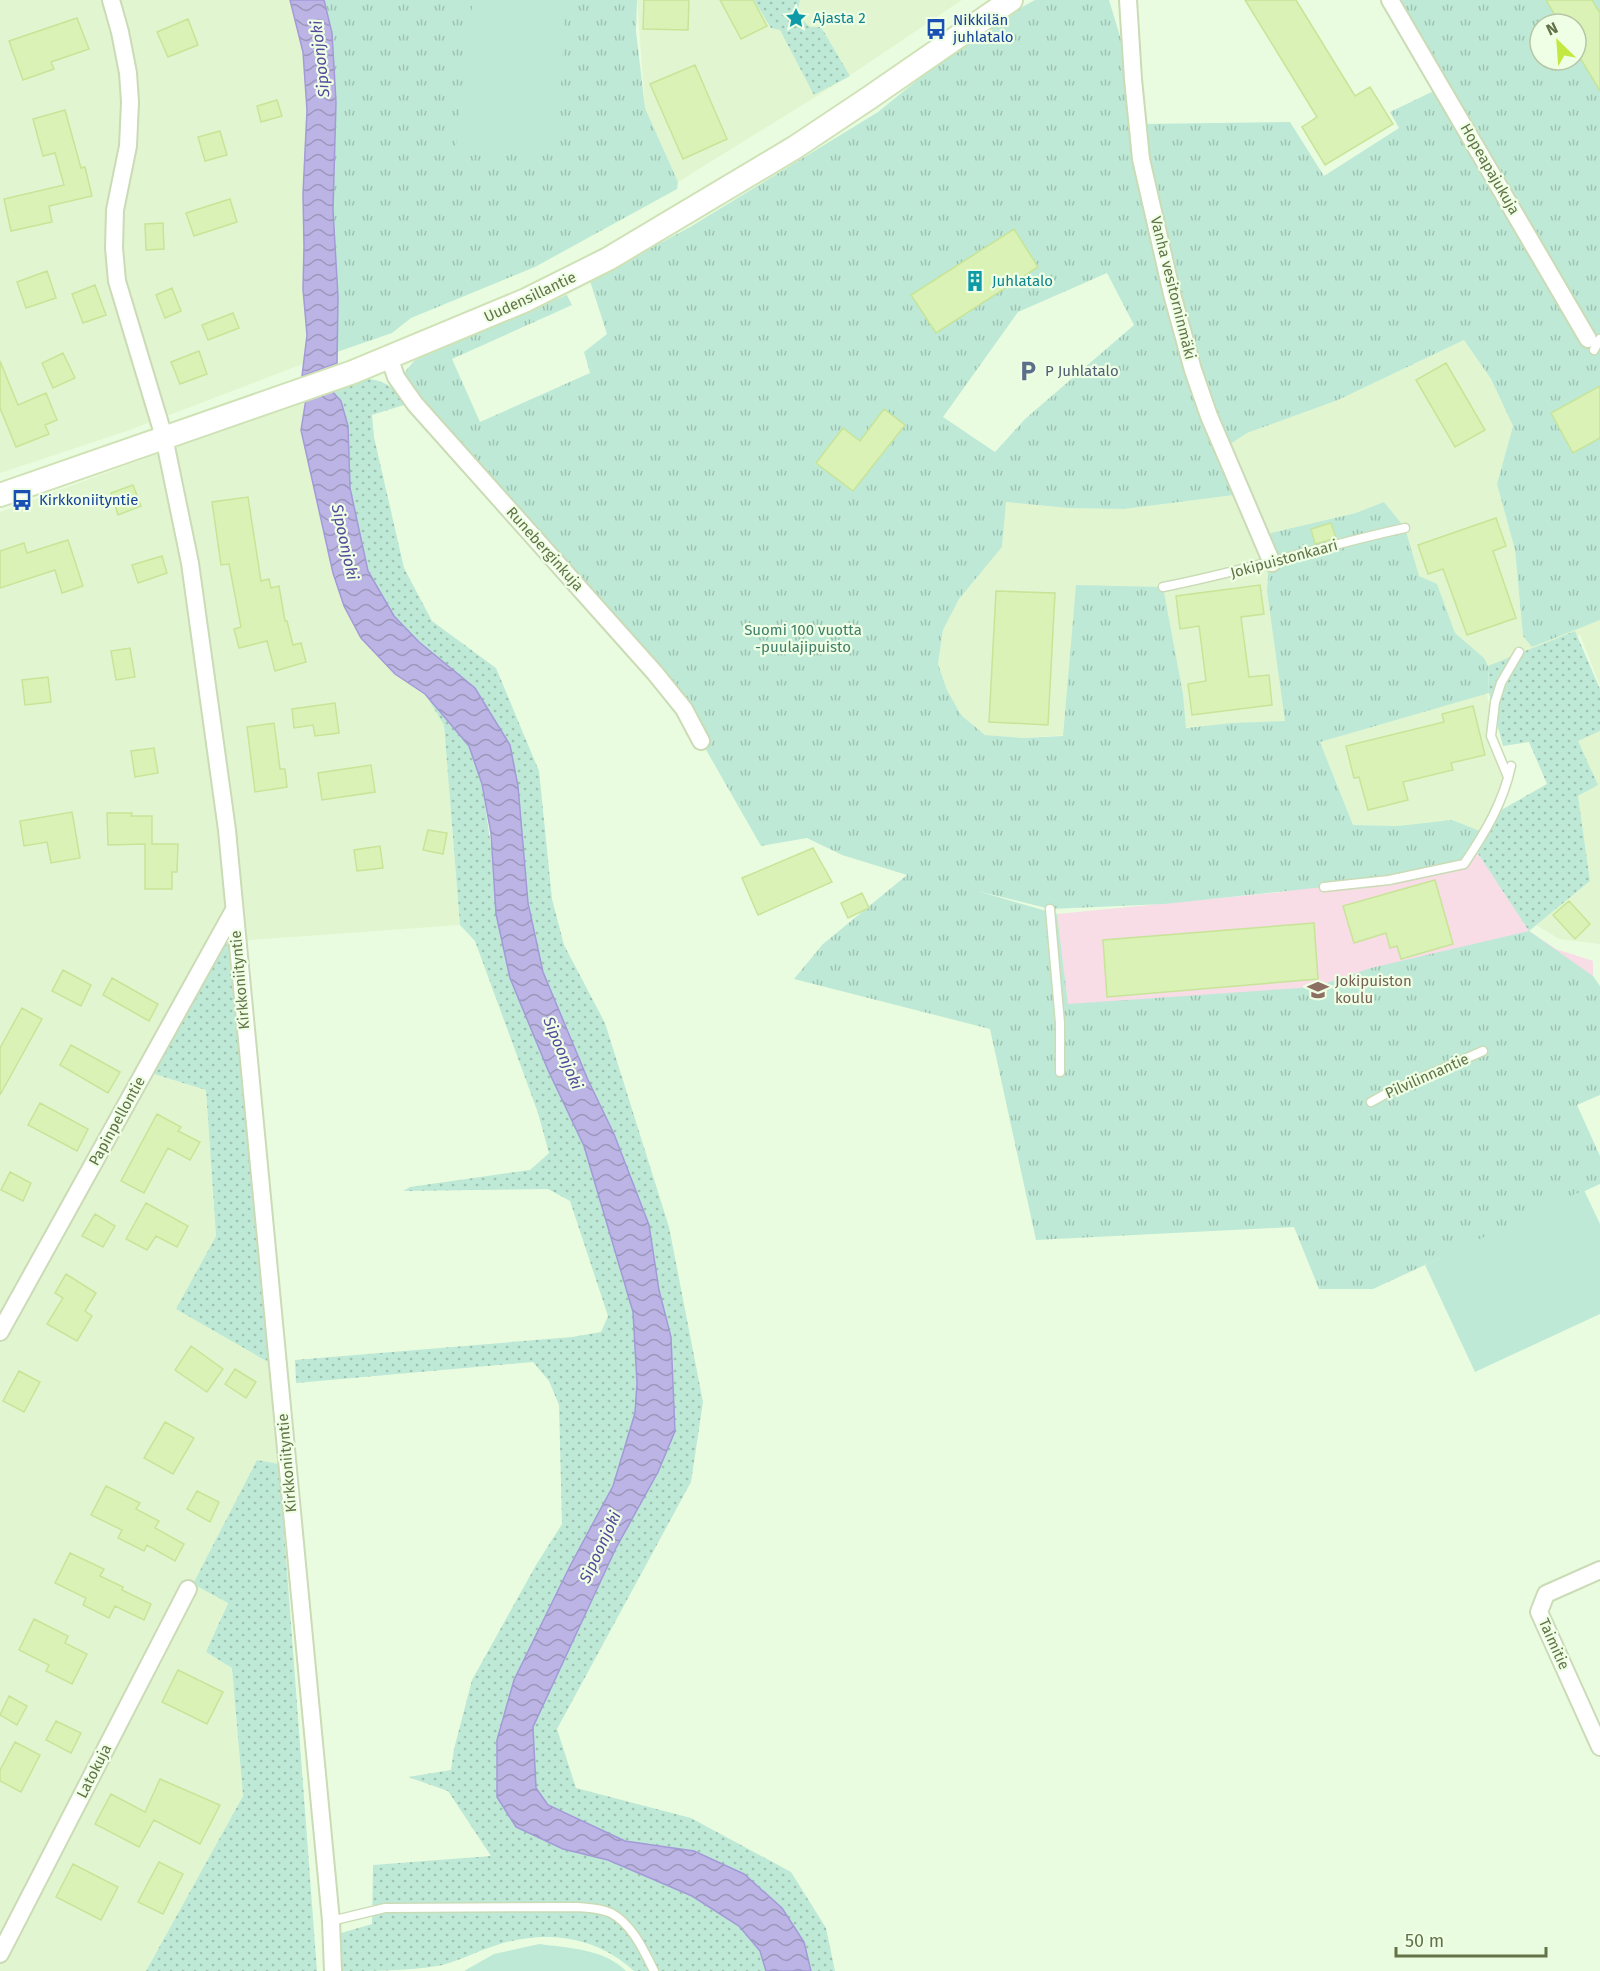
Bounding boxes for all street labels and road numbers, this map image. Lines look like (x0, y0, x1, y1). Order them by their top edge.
street label: Hopeapajukuja (1457, 120, 1523, 218)
street label: Vanha vesitorninmäki (1147, 215, 1199, 361)
street label: Uudensillantie (481, 268, 579, 326)
street label: Runeberginkuja (503, 503, 587, 595)
street label: Jokipuistonkaari (1228, 536, 1340, 582)
street label: Kirkkoniityntie (227, 930, 253, 1030)
street label: Pilvilinnantie (1382, 1050, 1472, 1102)
street label: Papinpellontie (85, 1073, 149, 1169)
street label: Kirkkoniityntie (274, 1413, 300, 1513)
street label: Taimitie (1535, 1616, 1573, 1672)
street label: Latokuja (73, 1741, 115, 1801)

